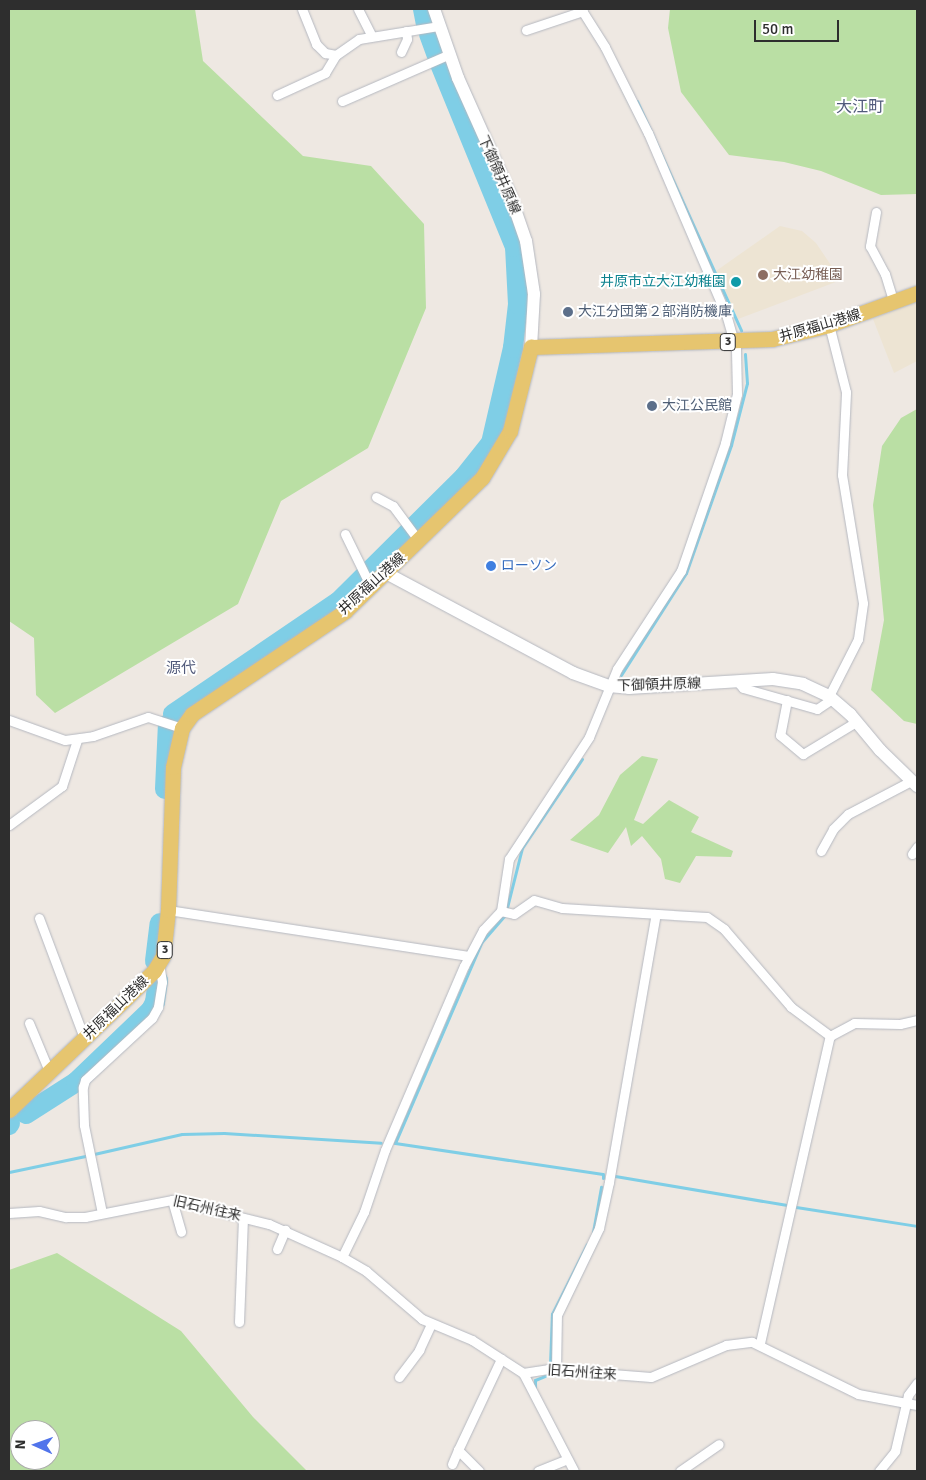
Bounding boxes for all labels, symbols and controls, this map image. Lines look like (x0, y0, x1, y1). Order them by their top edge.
scale bar (756, 10, 841, 42)
text: 50 m (762, 20, 793, 38)
district label: 大江町 (836, 97, 884, 117)
street label: 下御領井原線 (474, 133, 524, 217)
place label: 大江幼稚園 (773, 267, 843, 283)
marker: 大江幼稚園 (757, 269, 769, 281)
place label: 井原市立大江幼稚園 (600, 274, 726, 290)
marker: 井原市立大江幼稚園 (730, 276, 742, 288)
place label: 大江分団第２部消防機庫 (578, 304, 732, 320)
marker: 大江分団第２部消防機庫 (562, 306, 574, 318)
street label: 井原福山港線 (777, 306, 863, 346)
road number: 3 (719, 332, 737, 352)
place label: 大江公民館 (662, 398, 732, 414)
marker: 大江公民館 (646, 400, 658, 412)
street label: 井原福山港線 (335, 550, 409, 618)
place label: ローソン (501, 558, 557, 574)
marker: ローソン (485, 560, 497, 572)
district label: 源代 (166, 660, 196, 678)
street label: 下御領井原線 (617, 675, 701, 695)
road number: 3 (156, 940, 174, 960)
street label: 井原福山港線 (80, 973, 152, 1043)
street label: 旧石州往来 (171, 1193, 243, 1225)
street label: 旧石州往来 (546, 1362, 618, 1384)
north arrow (10, 1420, 60, 1470)
text: N (12, 1439, 29, 1450)

